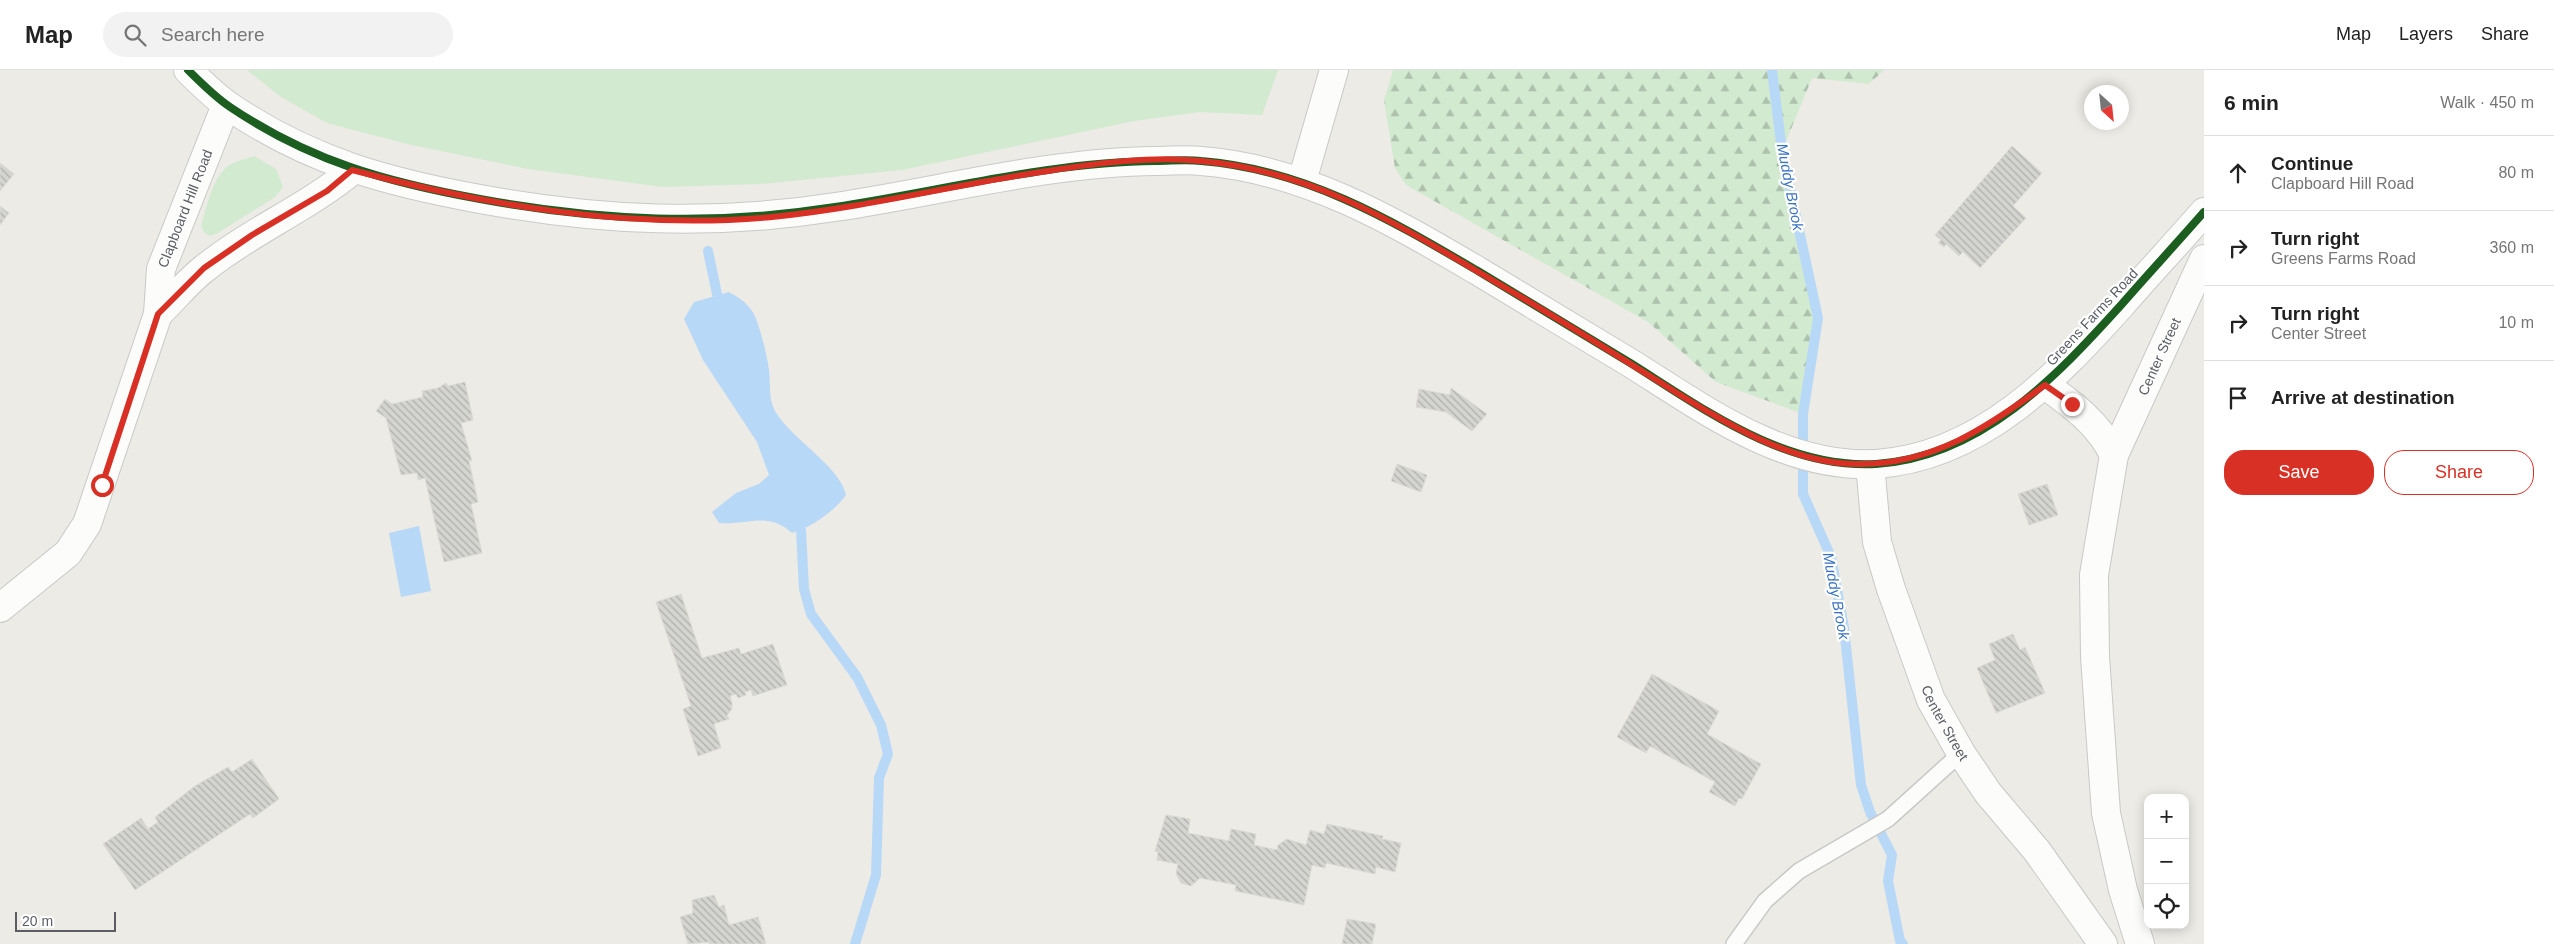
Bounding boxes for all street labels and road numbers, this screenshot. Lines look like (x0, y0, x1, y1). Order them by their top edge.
street label: Clapboard Hill Road (154, 147, 216, 270)
street label: Greens Farms Road (2043, 265, 2141, 369)
street label: Center Street (2135, 315, 2184, 398)
street label: Center Street (1918, 683, 1972, 764)

